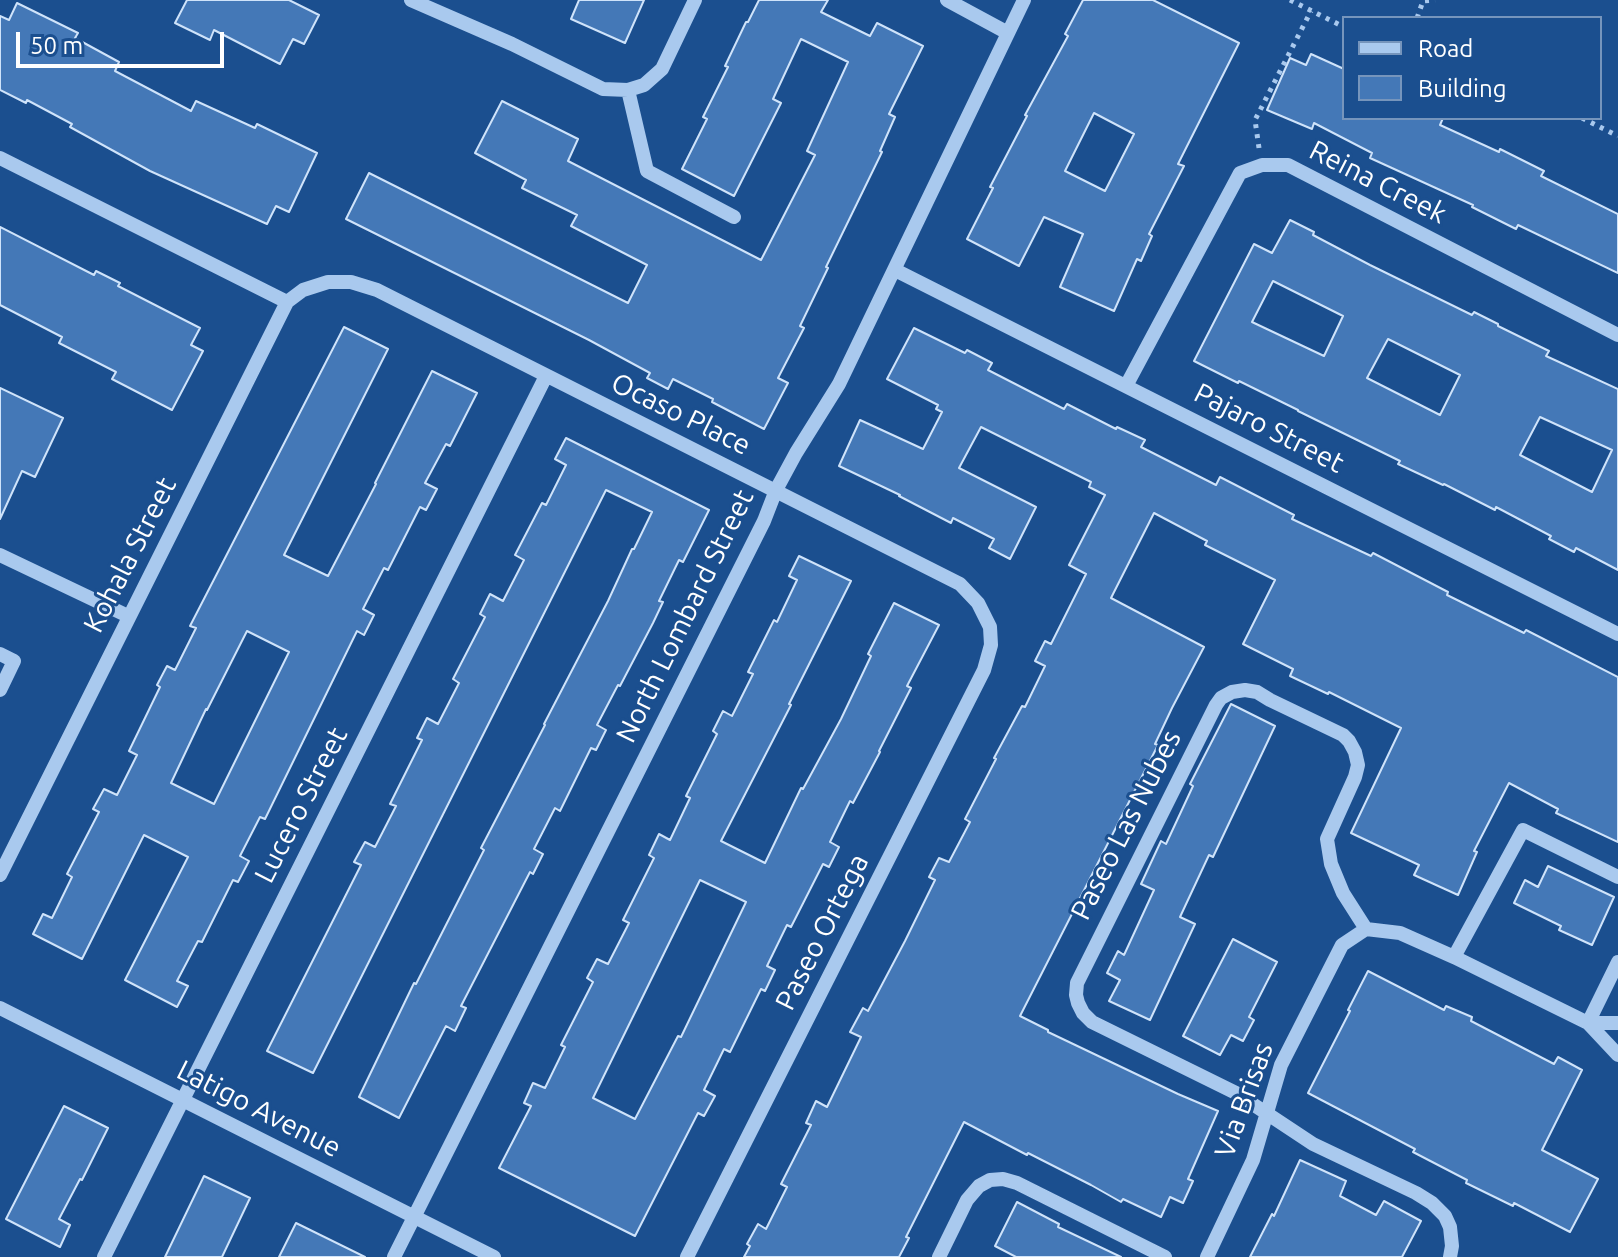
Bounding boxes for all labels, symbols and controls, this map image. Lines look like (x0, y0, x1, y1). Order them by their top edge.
scale bar (20, 16, 228, 66)
legend (1342, 16, 1602, 120)
text: 50 m (30, 32, 83, 59)
text: Road (1418, 35, 1473, 62)
text: Building (1418, 75, 1506, 102)
street label: Reina Creek (1304, 133, 1452, 231)
street label: Ocaso Place (606, 366, 756, 462)
street label: Pajaro Street (1188, 376, 1350, 480)
street label: Kohala Street (76, 472, 184, 638)
street label: North Lombard Street (609, 484, 761, 748)
street label: Lucero Street (247, 722, 355, 888)
street label: Paseo Las Nubes (1064, 724, 1188, 926)
street label: Paseo Ortega (768, 848, 876, 1016)
street label: Via Brisas (1208, 1038, 1280, 1162)
street label: Latigo Avenue (171, 1053, 347, 1165)

